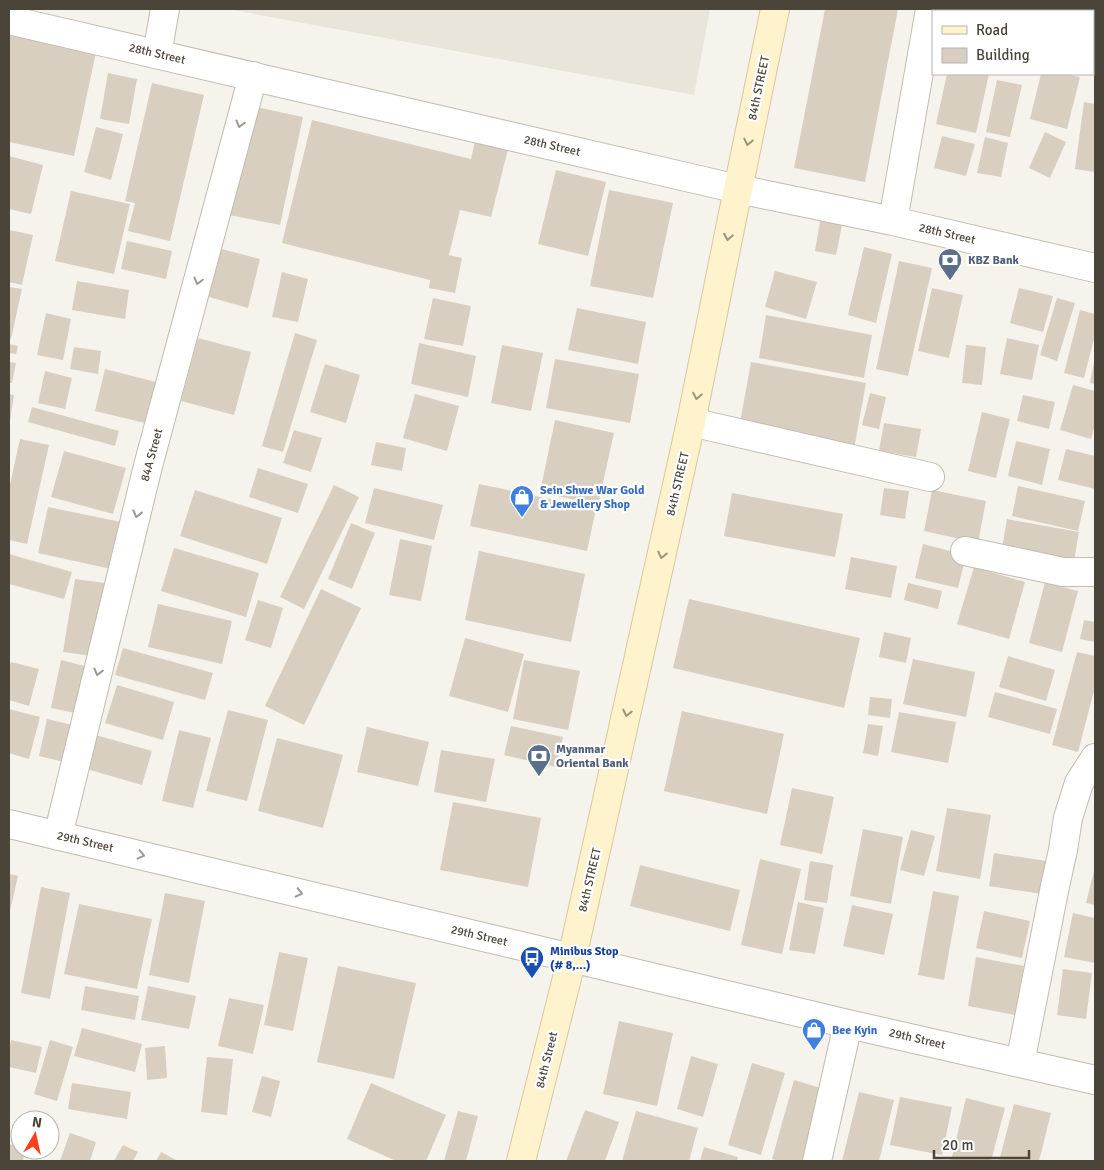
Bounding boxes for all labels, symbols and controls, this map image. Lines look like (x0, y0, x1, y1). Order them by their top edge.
legend (932, 10, 1094, 75)
text: Road (976, 21, 1008, 39)
street label: 28th Street (127, 40, 187, 68)
text: Building (976, 46, 1030, 64)
street label: 84th STREET (745, 54, 773, 121)
one-way arrow (235, 119, 246, 128)
street label: 28th Street (522, 132, 582, 160)
one-way arrow (743, 138, 753, 147)
street label: 28th Street (917, 220, 977, 248)
one-way arrow (724, 232, 734, 241)
bank icon: KBZ Bank (937, 247, 963, 281)
place label: KBZ Bank (968, 253, 1020, 268)
one-way arrow (193, 276, 204, 285)
one-way arrow (692, 391, 702, 400)
street label: 84A Street (138, 427, 166, 483)
street label: 84th STREET (663, 450, 693, 517)
place label: Sein Shwe War Gold & Jewellery Shop (540, 483, 645, 512)
shop icon: Sein Shwe War Gold & Jewellery Shop (509, 484, 535, 518)
one-way arrow (132, 509, 143, 518)
one-way arrow (657, 550, 668, 559)
one-way arrow (94, 667, 104, 675)
one-way arrow (622, 709, 633, 718)
place label: Myanmar Oriental Bank (556, 742, 629, 771)
bank icon: Myanmar Oriental Bank (526, 743, 552, 777)
street label: 29th Street (55, 828, 115, 856)
street label: 84th STREET (575, 846, 605, 913)
one-way arrow (137, 849, 146, 860)
one-way arrow (295, 887, 304, 898)
street label: 29th Street (449, 922, 509, 950)
place label: Minibus Stop (# 8,...) (550, 944, 619, 973)
bus stop icon: Minibus Stop (# 8,...) (519, 945, 545, 979)
shop icon: Bee Kyin (801, 1017, 827, 1051)
place label: Bee Kyin (832, 1023, 878, 1038)
street label: 29th Street (887, 1025, 947, 1053)
street label: 84th Street (533, 1030, 561, 1090)
north arrow (10, 1110, 60, 1160)
text: N (31, 1113, 43, 1132)
scale bar (934, 1128, 1029, 1160)
text: 20 m (942, 1136, 973, 1154)

